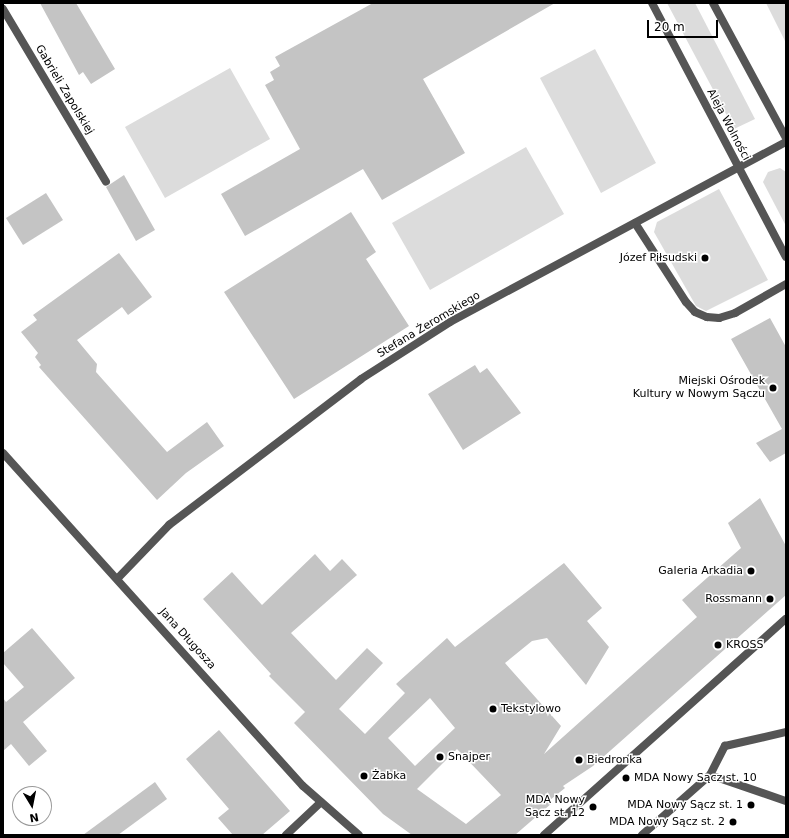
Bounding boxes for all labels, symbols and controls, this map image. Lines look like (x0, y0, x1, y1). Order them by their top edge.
scale bar (649, 12, 720, 38)
text: 20 m (654, 20, 685, 34)
street label: Gabrieli Zapolskiej (32, 43, 96, 137)
street label: Aleja Wolności (704, 87, 752, 163)
place label: Józef Piłsudski (620, 251, 697, 265)
marker: Józef Piłsudski (700, 253, 710, 263)
street label: Stefana Żeromskiego (375, 289, 483, 361)
place label: Miejski Ośrodek Kultury w Nowym Sączu (633, 375, 765, 401)
marker: Miejski Ośrodek Kultury w Nowym Sączu (768, 383, 778, 393)
place label: Galeria Arkadia (658, 564, 743, 578)
marker: Galeria Arkadia (746, 566, 756, 576)
place label: Rossmann (705, 592, 762, 606)
marker: Rossmann (765, 594, 775, 604)
street label: Jana Długosza (156, 606, 218, 672)
place label: KROSS (726, 638, 763, 652)
marker: KROSS (713, 640, 723, 650)
place label: Tekstylowo (501, 702, 561, 716)
marker: Tekstylowo (488, 704, 498, 714)
place label: Snajper (448, 750, 490, 764)
marker: Snajper (435, 752, 445, 762)
place label: Biedronka (587, 753, 642, 767)
marker: Biedronka (574, 755, 584, 765)
place label: Żabka (372, 769, 406, 783)
marker: Żabka (359, 771, 369, 781)
place label: MDA Nowy Sącz st. 10 (634, 771, 757, 785)
marker: MDA Nowy Sącz st. 10 (621, 773, 631, 783)
north arrow (12, 786, 52, 826)
place label: MDA Nowy Sącz st. 12 (525, 794, 585, 820)
place label: MDA Nowy Sącz st. 1 (627, 798, 743, 812)
marker: MDA Nowy Sącz st. 1 (746, 800, 756, 810)
marker: MDA Nowy Sącz st. 12 (588, 802, 598, 812)
text: N (28, 810, 40, 825)
place label: MDA Nowy Sącz st. 2 (609, 815, 725, 829)
marker: MDA Nowy Sącz st. 2 (728, 817, 738, 827)

